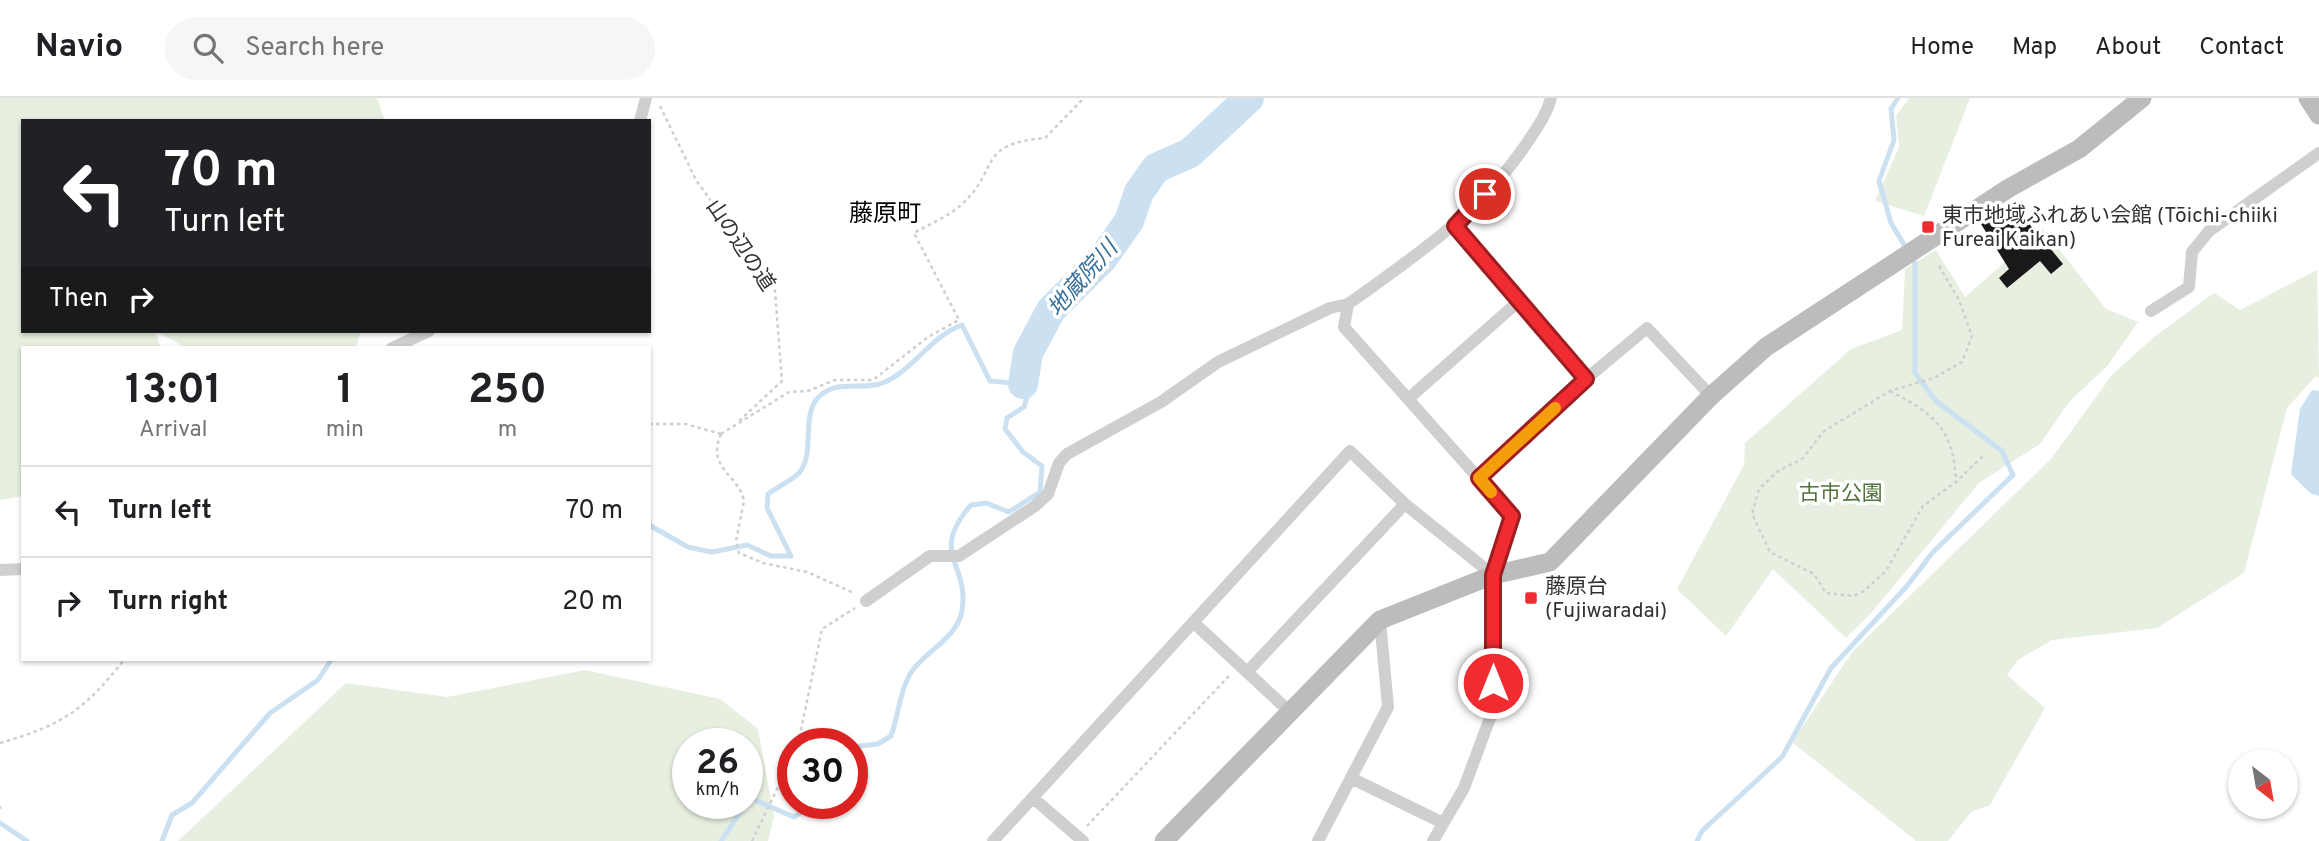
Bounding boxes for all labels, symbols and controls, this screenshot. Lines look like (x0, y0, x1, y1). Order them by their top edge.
search box (165, 17, 655, 80)
text: Navio (35, 27, 123, 69)
icon: search (189, 29, 227, 67)
text: Search here (245, 32, 384, 65)
text: Home (1910, 33, 1974, 63)
text: Map (2012, 33, 2057, 63)
text: About (2095, 33, 2161, 63)
text: Contact (2199, 33, 2284, 63)
text: 70 m (164, 142, 278, 204)
icon: left (49, 147, 140, 238)
pin (1455, 164, 1515, 224)
icon: arrive (1466, 175, 1504, 213)
street label: 山の辺の道 (699, 195, 780, 297)
district label: 藤原町 (849, 200, 921, 230)
text: Turn left (164, 203, 285, 243)
place label: 東市地域ふれあい会館 (Tōichi-chiiki Fureai Kaikan) (1942, 203, 2278, 254)
marker: 東市地域ふれあい会館 (Tōichi-chiiki Fureai Kaikan) (1920, 219, 1936, 235)
water label: 地蔵院川 (1043, 233, 1127, 324)
icon: right (122, 280, 160, 318)
text: Then (49, 283, 108, 316)
text: 13:01 (125, 365, 222, 418)
text: 1 (336, 365, 353, 418)
text: 250 (468, 365, 547, 418)
text: Arrival (139, 416, 208, 445)
text: min (326, 416, 364, 445)
text: m (498, 416, 517, 445)
park label: 古市公園 (1799, 481, 1883, 508)
icon: left (49, 493, 87, 531)
text: Turn left (108, 495, 212, 528)
text: 70 m (565, 495, 623, 528)
place label: 藤原台 (Fujiwaradai) (1545, 574, 1667, 625)
icon: right (49, 584, 87, 622)
text: Turn right (108, 586, 228, 619)
text: 20 m (562, 586, 623, 619)
marker: 藤原台 (Fujiwaradai) (1523, 590, 1539, 606)
position arrow (1456, 646, 1530, 720)
speed limit sign: 30 (777, 728, 868, 819)
text: 26 (696, 742, 739, 786)
north arrow (2228, 749, 2298, 819)
map controls (2228, 749, 2298, 819)
text: km/h (696, 779, 739, 802)

